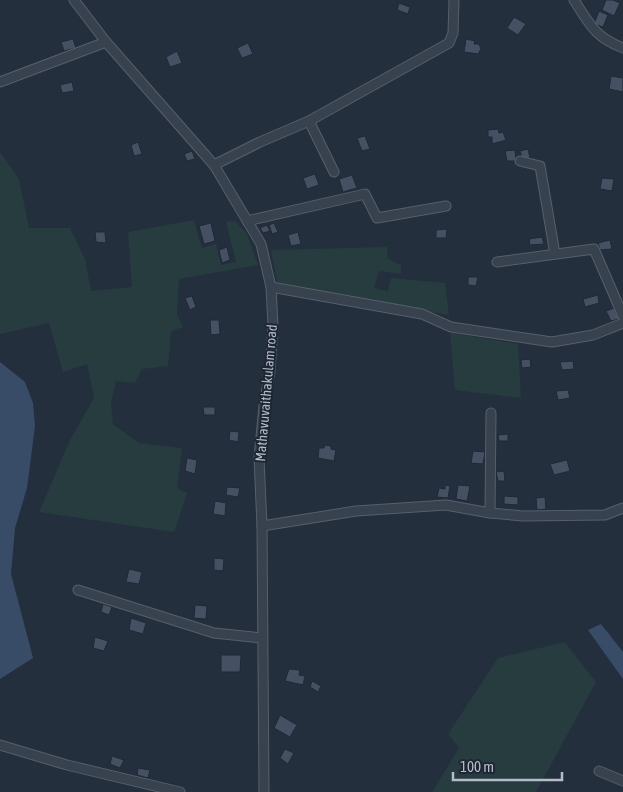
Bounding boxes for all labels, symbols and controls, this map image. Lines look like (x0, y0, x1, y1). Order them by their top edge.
street label: Mathavuvaithakulam road (252, 324, 280, 462)
scale bar (453, 750, 562, 782)
text: 100 m (460, 758, 494, 775)

